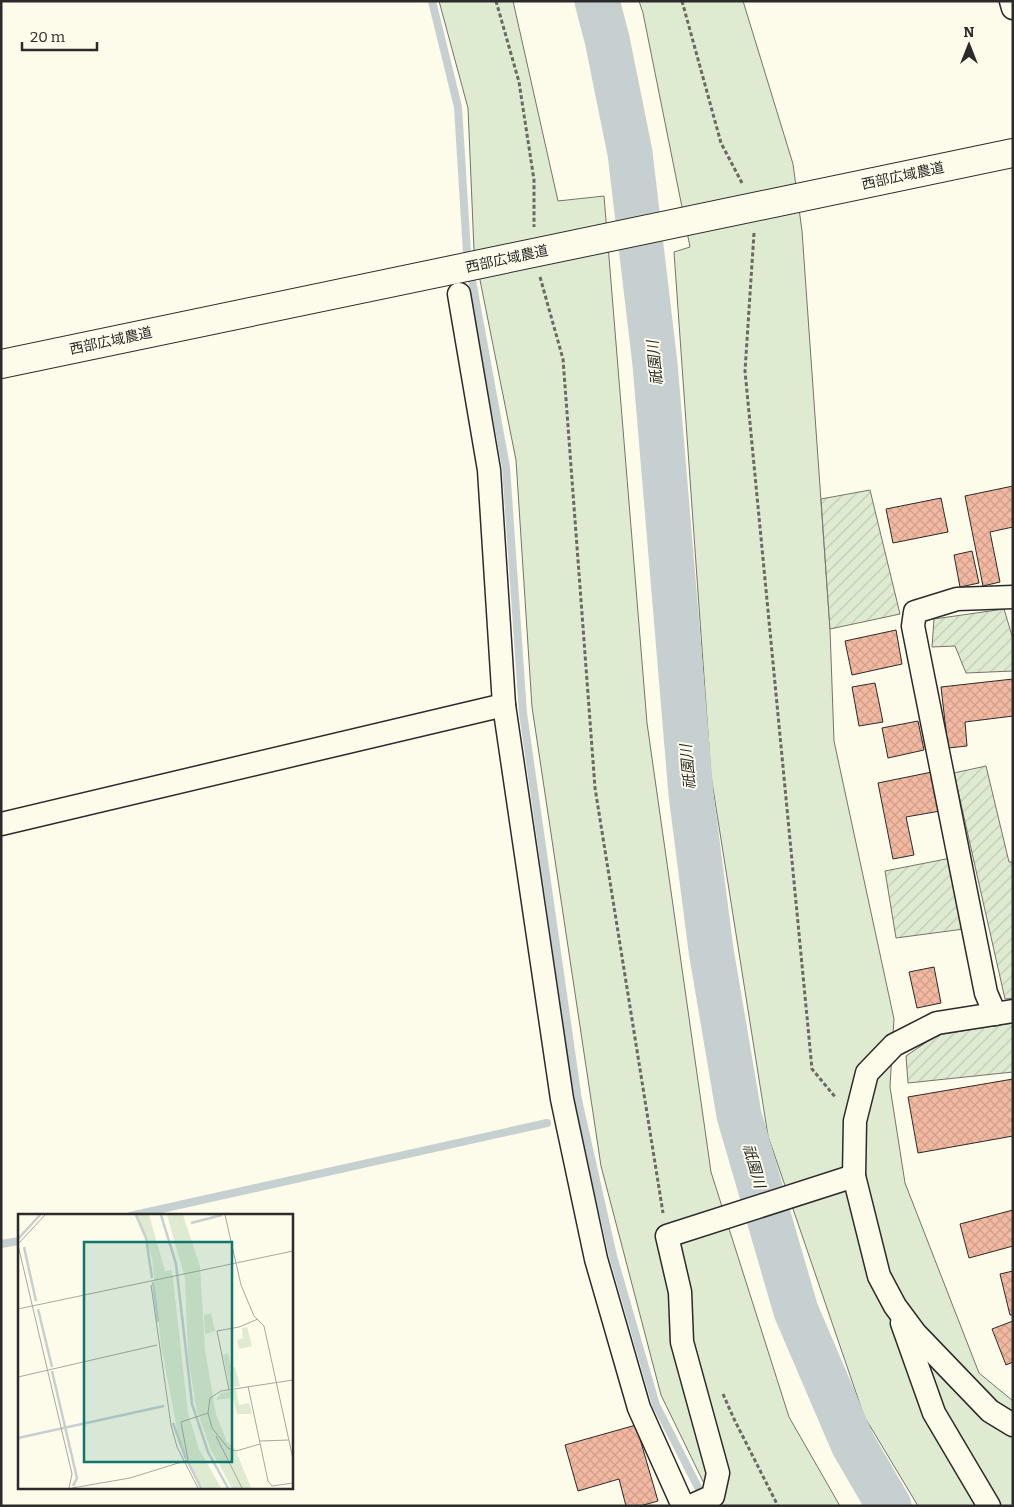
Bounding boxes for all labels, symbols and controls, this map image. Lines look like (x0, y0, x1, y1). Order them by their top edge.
scale bar (22, 20, 98, 52)
north arrow (944, 20, 994, 70)
text: N (964, 24, 975, 41)
text: 20 m (30, 28, 66, 46)
street label: 西部広域農道 (860, 159, 946, 193)
street label: 西部広域農道 (464, 242, 550, 276)
street label: 西部広域農道 (68, 324, 154, 358)
water label: 祇園川 (643, 338, 666, 386)
water label: 祇園川 (677, 742, 699, 790)
water label: 祇園川 (739, 1142, 769, 1192)
inset map (18, 1214, 292, 1490)

